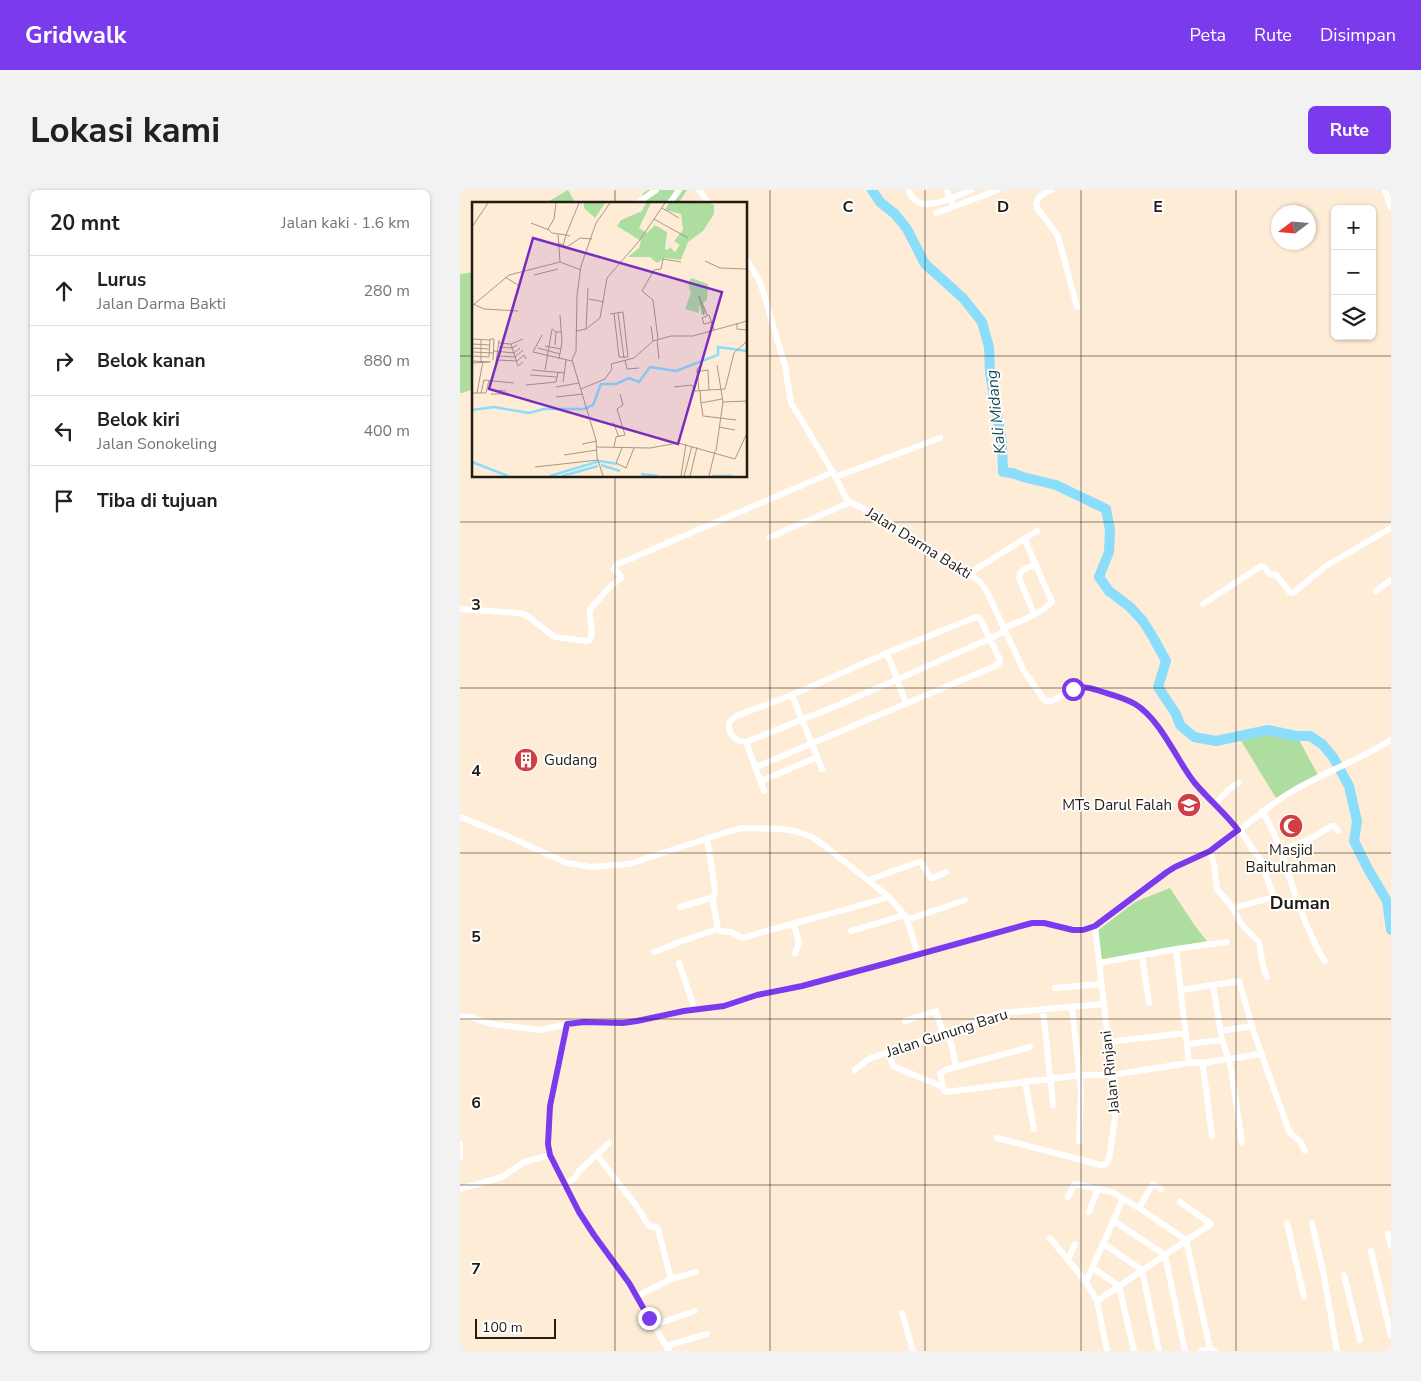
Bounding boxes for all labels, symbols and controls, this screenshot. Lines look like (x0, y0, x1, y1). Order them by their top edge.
text: Gridwalk (25, 19, 126, 51)
text: Peta (1190, 23, 1226, 47)
text: Rute (1254, 23, 1292, 47)
text: Disimpan (1320, 23, 1396, 47)
button: Rute (1308, 106, 1391, 154)
text: Lokasi kami (30, 107, 220, 154)
text: C (843, 196, 854, 218)
text: D (997, 196, 1009, 218)
text: E (1153, 196, 1163, 218)
inset map (472, 202, 748, 478)
north arrow (1271, 205, 1316, 250)
map controls (1331, 205, 1376, 340)
button: + (1331, 205, 1376, 250)
text: 20 mnt (50, 209, 120, 237)
text: Jalan kaki · 1.6 km (281, 212, 410, 234)
button: − (1331, 250, 1376, 295)
text: Lurus (97, 267, 146, 293)
icon: ahead (50, 277, 78, 305)
text: 280 m (363, 280, 410, 302)
text: Jalan Darma Bakti (97, 293, 226, 315)
button: layers (1331, 295, 1376, 340)
icon: right (50, 347, 78, 375)
text: Belok kanan (97, 348, 206, 374)
text: 880 m (363, 350, 410, 372)
water label: Kali Midang (981, 369, 1011, 455)
text: Belok kiri (97, 407, 180, 433)
icon: left (50, 417, 78, 445)
text: 400 m (363, 420, 410, 442)
text: Jalan Sonokeling (97, 433, 217, 455)
icon: arrive (50, 487, 78, 515)
text: Tiba di tujuan (97, 488, 218, 514)
street label: Jalan Darma Bakti (862, 502, 976, 583)
text: 3 (471, 594, 481, 616)
route start (1062, 678, 1085, 701)
building icon: Gudang (513, 747, 539, 773)
place label: Gudang (544, 750, 597, 770)
text: 4 (471, 760, 481, 782)
school or university icon: MTs Darul Falah (1176, 792, 1202, 818)
place label: MTs Darul Falah (1062, 795, 1172, 815)
mosque icon: Masjid Baitulrahman (1278, 813, 1304, 839)
place label: Masjid Baitulrahman (1246, 840, 1336, 877)
district label: Duman (1270, 891, 1330, 915)
text: 5 (471, 926, 481, 948)
street label: Jalan Gunung Baru (883, 1004, 1010, 1062)
street label: Jalan Rinjani (1096, 1030, 1124, 1115)
text: 6 (471, 1092, 481, 1114)
text: 7 (471, 1258, 481, 1280)
route end (638, 1307, 661, 1330)
scale bar (475, 1316, 556, 1339)
text: 100 m (482, 1318, 523, 1337)

